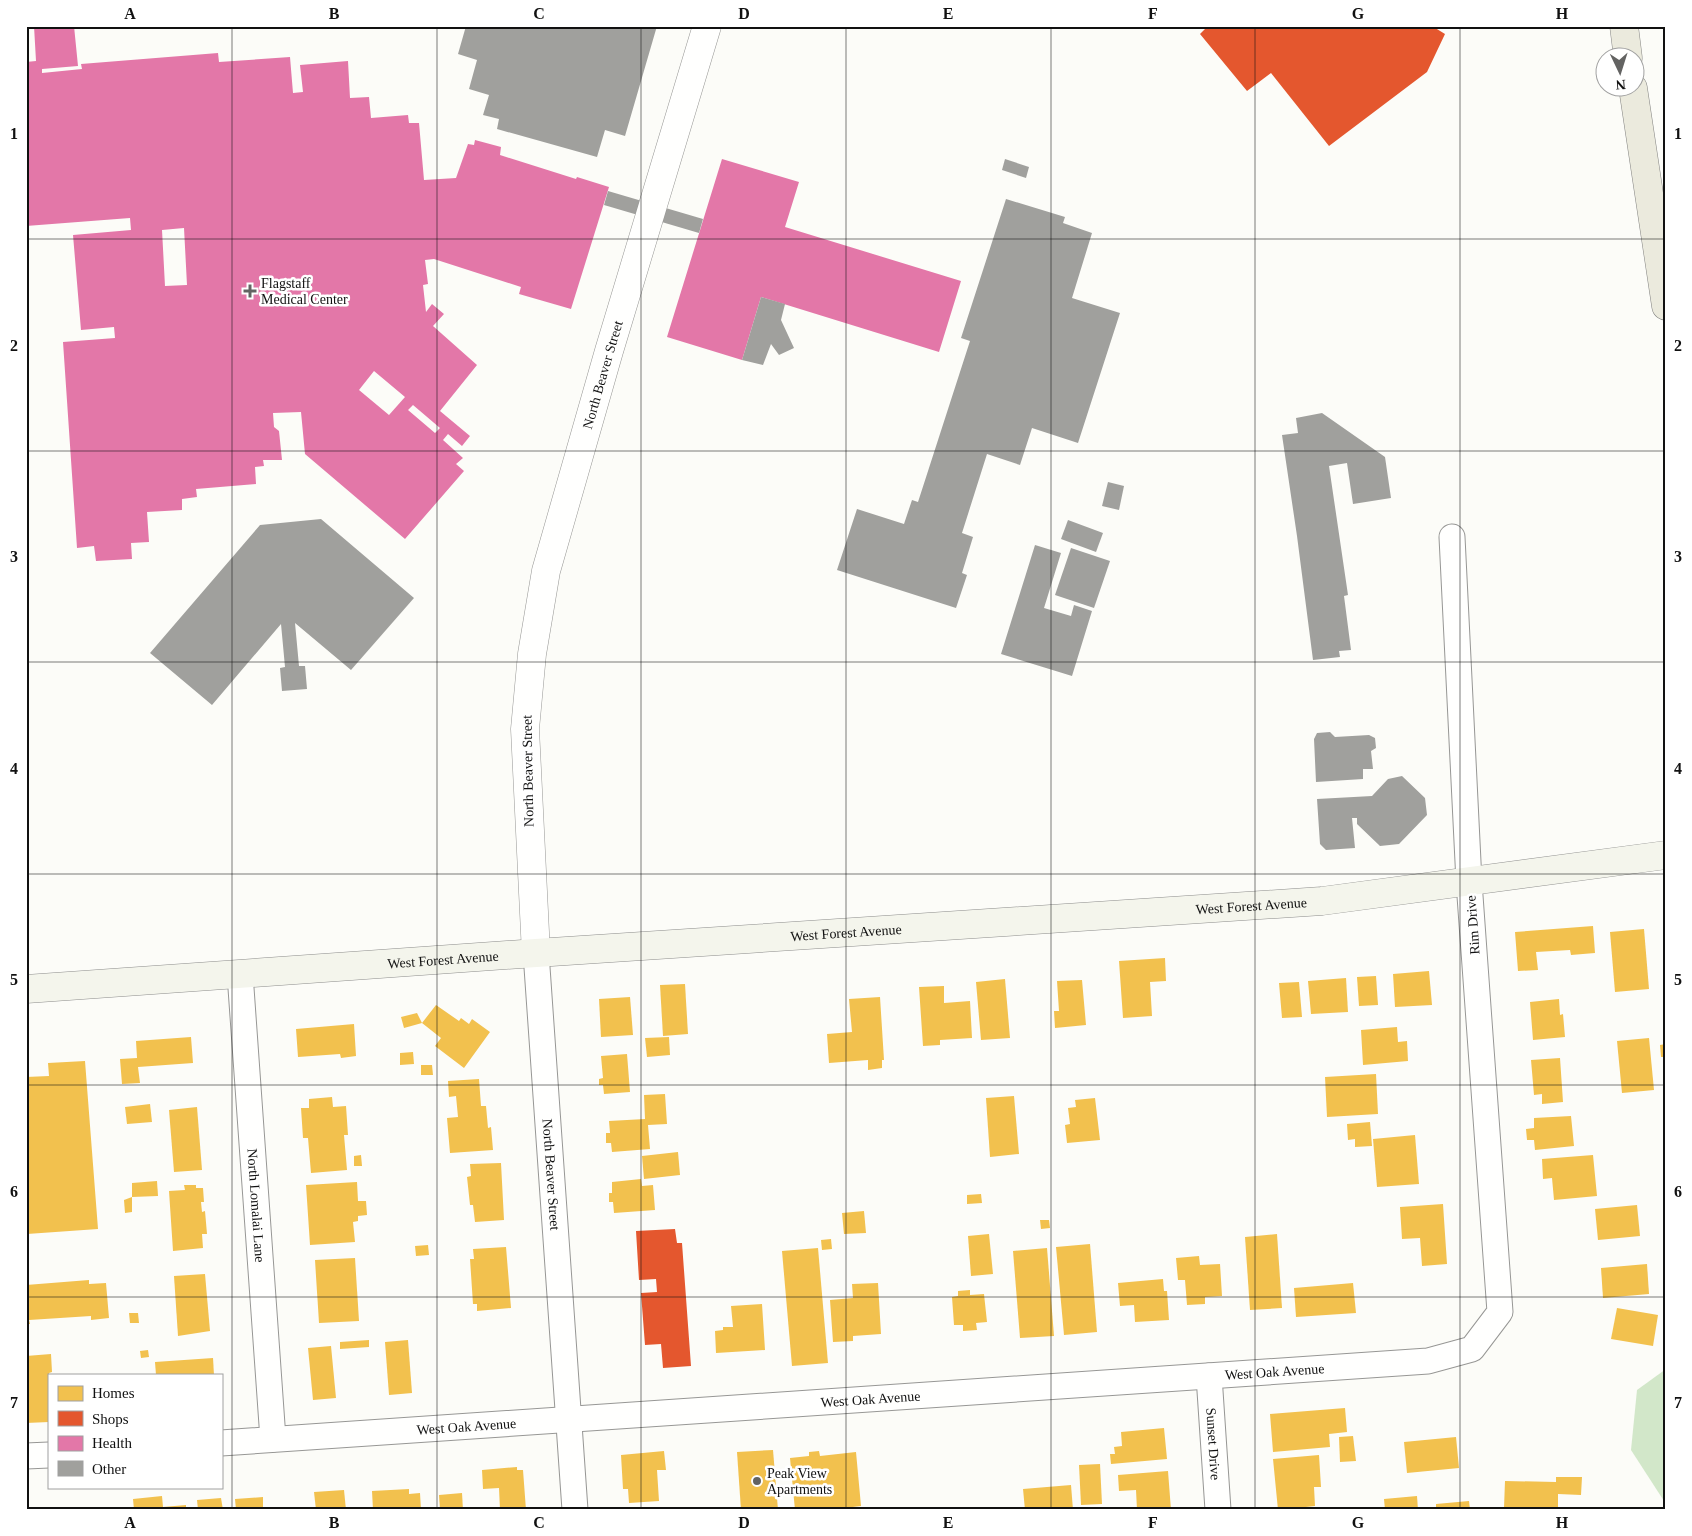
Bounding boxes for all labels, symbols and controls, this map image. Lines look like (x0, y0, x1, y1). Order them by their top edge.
text: A (124, 5, 136, 22)
text: B (329, 5, 340, 22)
text: C (533, 5, 545, 22)
text: D (738, 5, 750, 22)
text: E (943, 5, 953, 22)
text: F (1148, 5, 1158, 22)
text: G (1352, 5, 1365, 22)
text: H (1556, 5, 1569, 22)
north arrow (1594, 48, 1644, 98)
text: N (1615, 77, 1626, 92)
text: 1 (10, 125, 18, 142)
text: 1 (1674, 125, 1682, 142)
place label: Flagstaff Medical Center (261, 276, 348, 307)
marker: Flagstaff Medical Center (243, 284, 257, 298)
street label: North Beaver Street (580, 319, 625, 431)
text: 2 (10, 337, 18, 354)
text: 2 (1674, 337, 1682, 354)
text: 3 (10, 548, 18, 565)
text: 3 (1674, 548, 1682, 565)
street label: North Beaver Street (520, 715, 536, 827)
text: 4 (10, 760, 18, 777)
text: 4 (1674, 760, 1682, 777)
street label: West Forest Avenue (1195, 895, 1307, 917)
street label: Rim Drive (1463, 895, 1483, 955)
street label: West Forest Avenue (790, 921, 902, 944)
street label: West Forest Avenue (387, 948, 499, 971)
text: 5 (10, 971, 18, 988)
text: 5 (1674, 971, 1682, 988)
street label: North Beaver Street (540, 1118, 563, 1231)
street label: North Lomalai Lane (245, 1148, 268, 1263)
text: 6 (10, 1183, 18, 1200)
text: 6 (1674, 1183, 1682, 1200)
street label: West Oak Avenue (1224, 1361, 1325, 1382)
legend (48, 1374, 222, 1488)
text: Homes (92, 1385, 135, 1401)
street label: West Oak Avenue (820, 1388, 921, 1410)
text: 7 (10, 1394, 18, 1411)
text: 7 (1674, 1394, 1682, 1411)
street label: Sunset Drive (1204, 1407, 1223, 1481)
text: Shops (92, 1411, 129, 1427)
street label: West Oak Avenue (416, 1415, 517, 1437)
text: Health (92, 1435, 132, 1451)
text: Other (92, 1461, 126, 1477)
place label: Peak View Apartments (767, 1466, 832, 1497)
marker: Peak View Apartments (751, 1475, 763, 1487)
text: A (124, 1514, 136, 1531)
text: B (329, 1514, 340, 1531)
text: C (533, 1514, 545, 1531)
text: D (738, 1514, 750, 1531)
text: E (943, 1514, 953, 1531)
text: F (1148, 1514, 1158, 1531)
text: G (1352, 1514, 1365, 1531)
text: H (1556, 1514, 1569, 1531)

